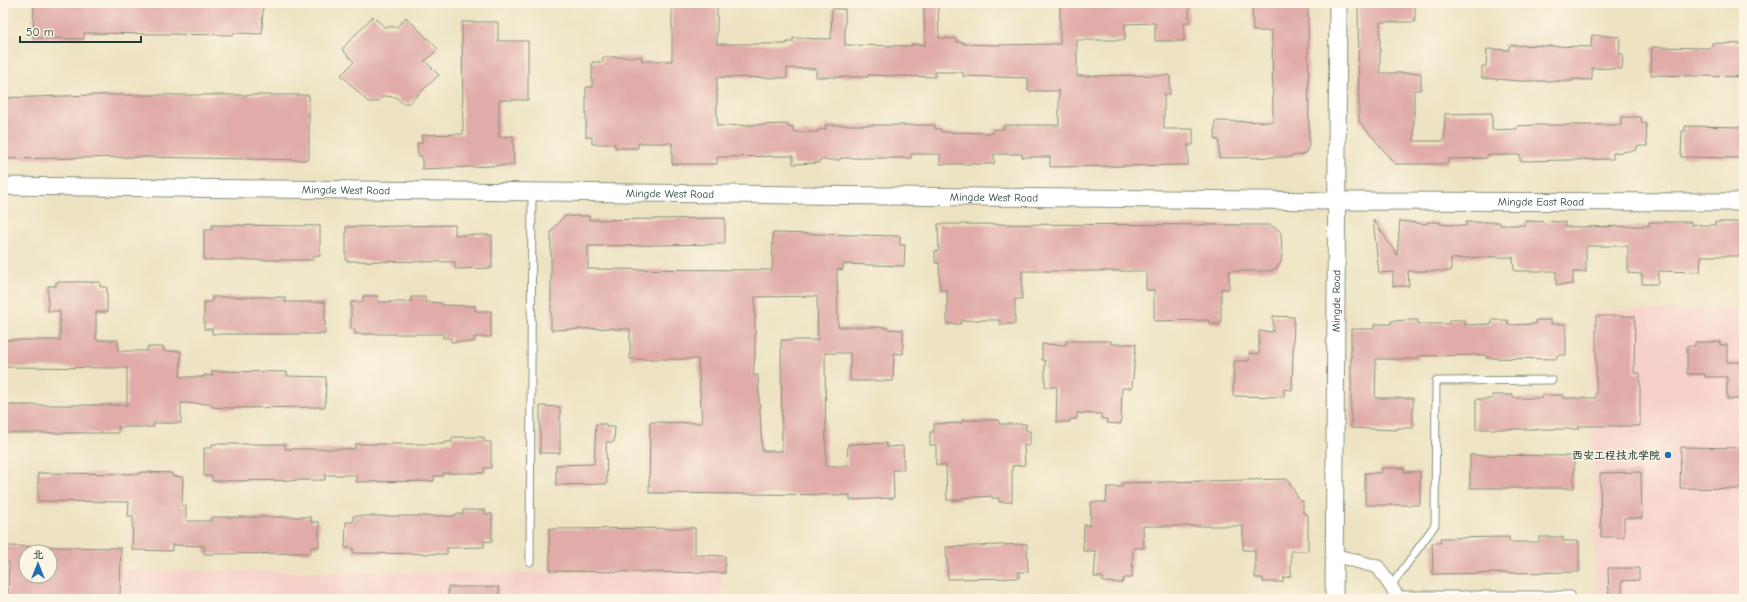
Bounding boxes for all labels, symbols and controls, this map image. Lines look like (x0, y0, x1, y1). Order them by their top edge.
scale bar (20, 18, 141, 44)
text: 50 m (26, 25, 54, 39)
street label: Mingde West Road (302, 183, 390, 197)
street label: Mingde West Road (626, 187, 714, 200)
street label: Mingde West Road (950, 190, 1038, 204)
street label: Mingde East Road (1498, 195, 1584, 208)
street label: Mingde Road (1329, 270, 1343, 332)
place label: 西安工程技术学院 (1572, 449, 1660, 462)
marker: 西安工程技术学院 (1663, 450, 1673, 460)
north arrow (18, 544, 58, 584)
text: 北 (33, 548, 44, 561)

